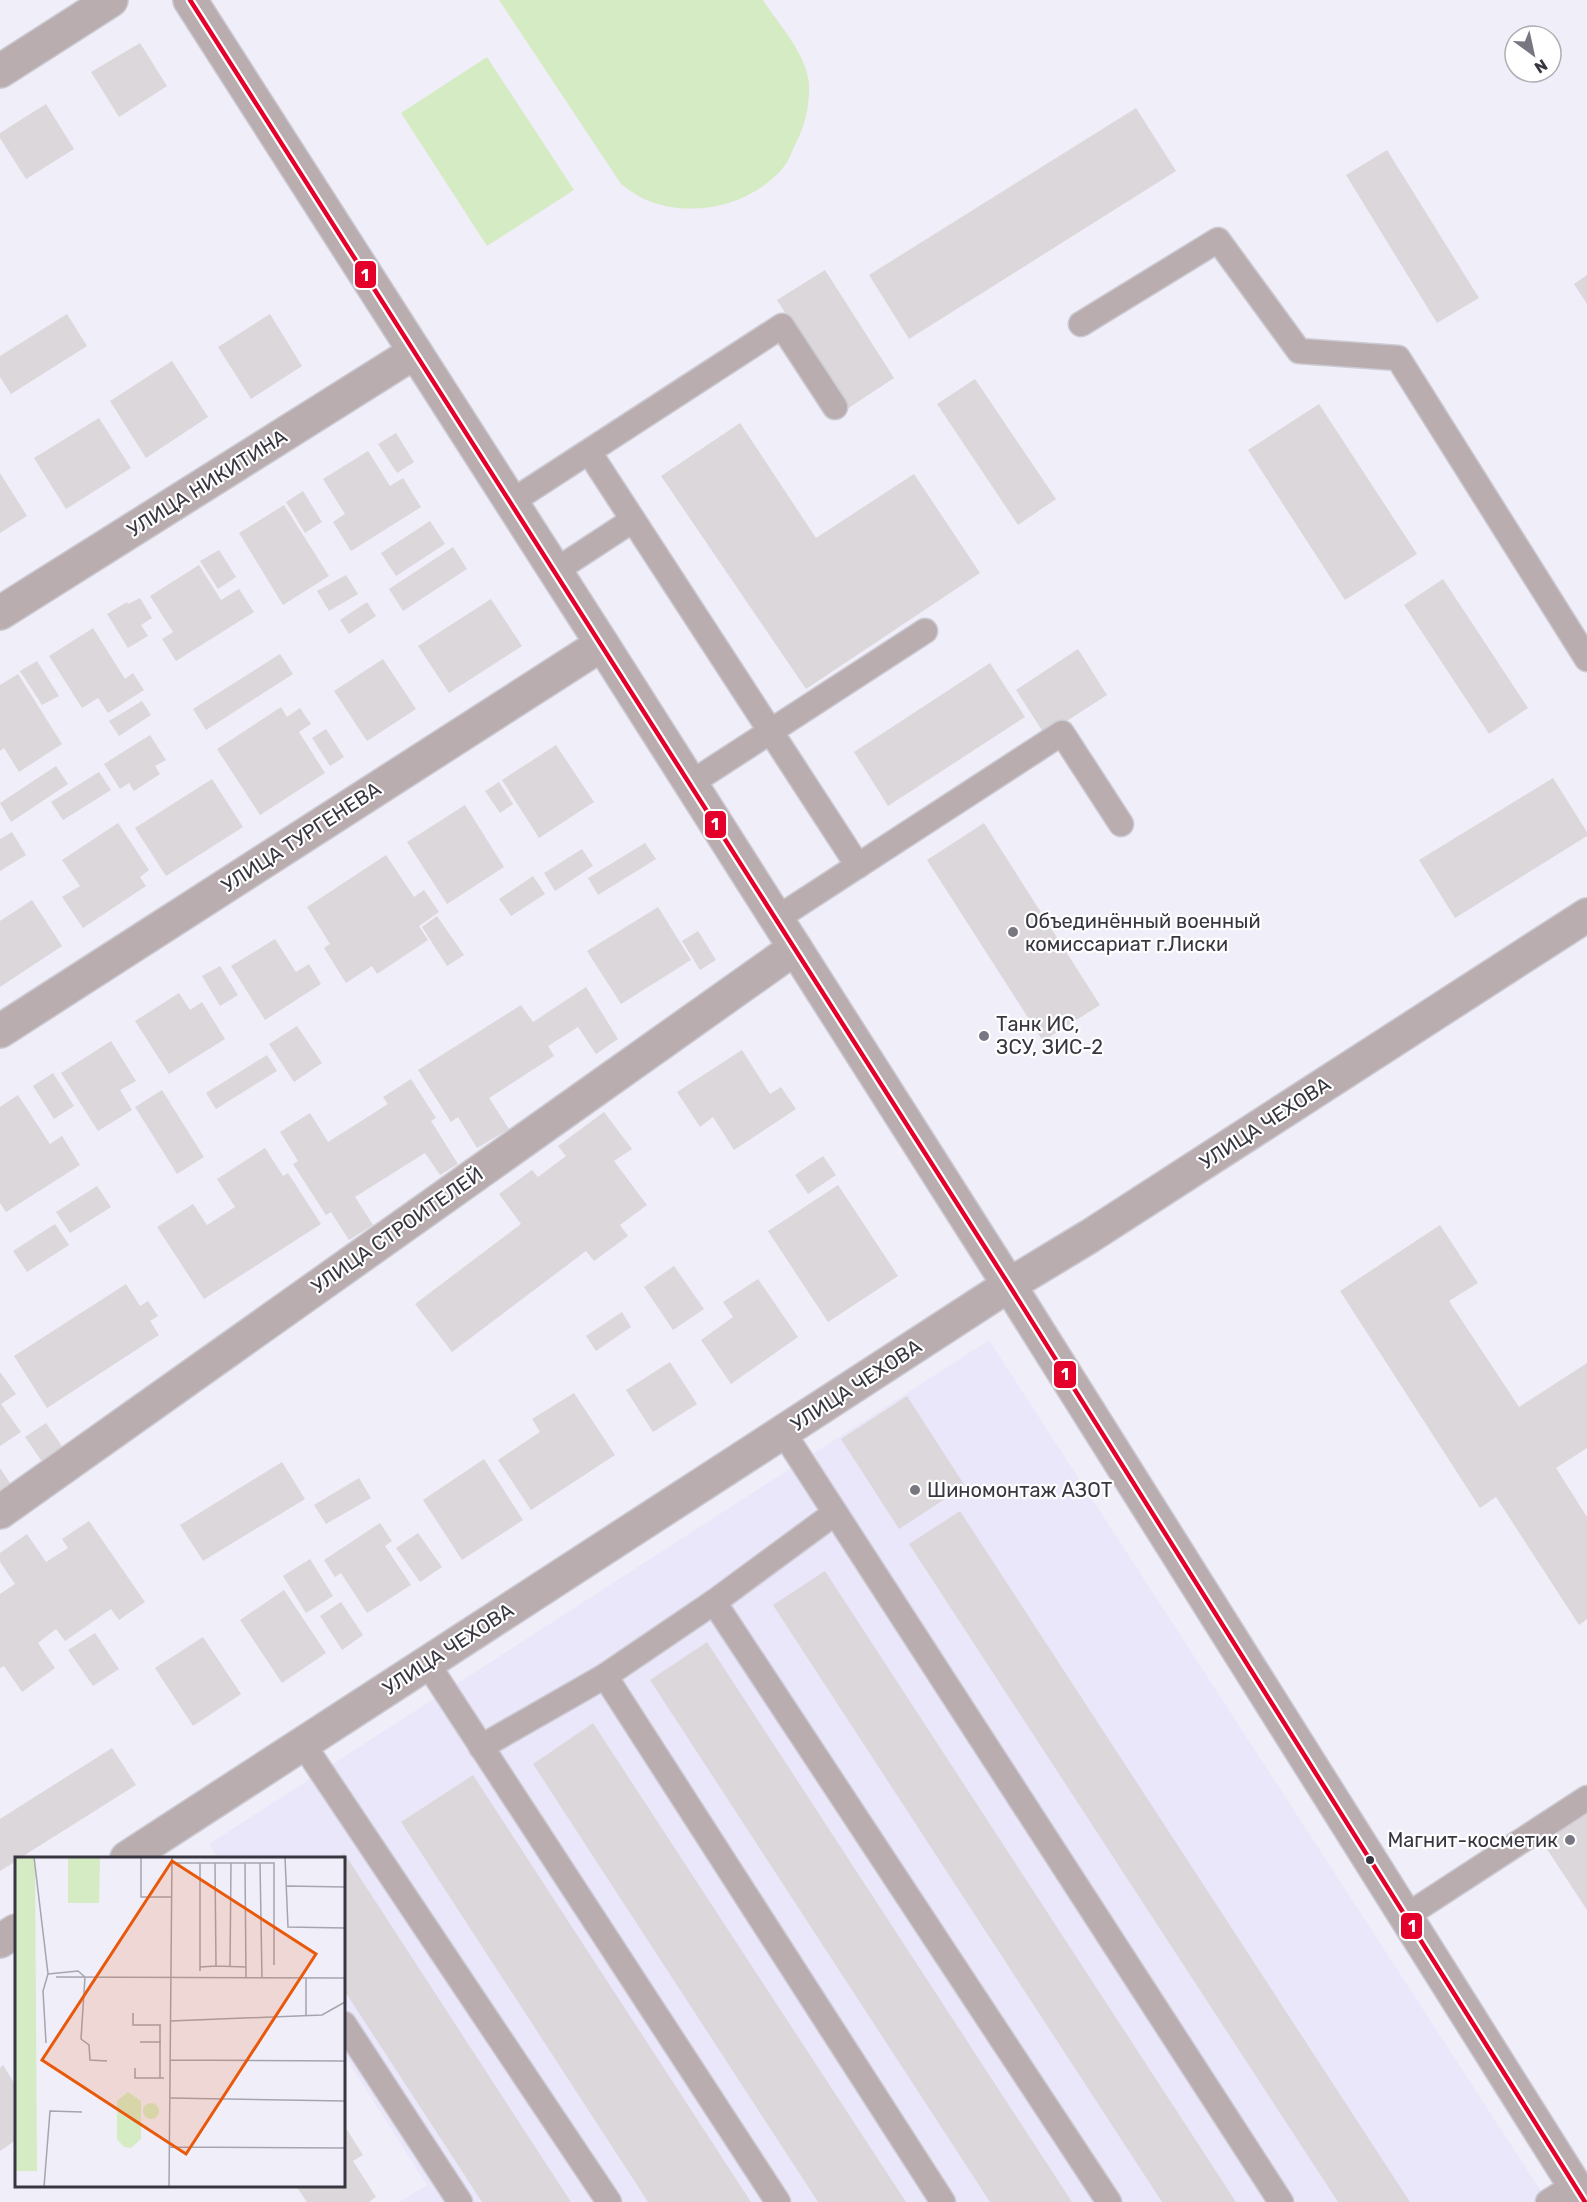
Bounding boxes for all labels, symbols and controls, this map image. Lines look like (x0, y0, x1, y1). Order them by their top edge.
north arrow (1503, 24, 1563, 84)
text: N (1531, 55, 1551, 77)
line badge: 1 (354, 260, 377, 289)
text: 1 (361, 266, 369, 285)
street label: УЛИЦА НИКИТИНА (123, 424, 291, 542)
street label: УЛИЦА ТУРГЕНЕВА (217, 777, 385, 897)
line badge: 1 (704, 810, 727, 839)
text: 1 (711, 815, 719, 834)
place label: Объединённый военный комиссариат г.Лиски (1025, 909, 1261, 956)
marker: Объединённый военный комиссариат г.Лиски (1006, 925, 1020, 939)
place label: Танк ИС, ЗСУ, ЗИС-2 (996, 1012, 1103, 1059)
marker: Танк ИС, ЗСУ, ЗИС-2 (977, 1029, 991, 1043)
street label: УЛИЦА ЧЕХОВА (1195, 1072, 1335, 1174)
street label: УЛИЦА СТРОИТЕЛЕЙ (307, 1162, 487, 1298)
street label: УЛИЦА ЧЕХОВА (786, 1334, 926, 1436)
line badge: 1 (1053, 1360, 1077, 1389)
text: 1 (1061, 1365, 1069, 1384)
place label: Шиномонтаж АЗОТ (927, 1478, 1113, 1502)
marker: Шиномонтаж АЗОТ (908, 1483, 922, 1497)
street label: УЛИЦА ЧЕХОВА (378, 1598, 518, 1700)
place label: Магнит-косметик (1387, 1828, 1558, 1852)
marker: Магнит-косметик (1563, 1833, 1577, 1847)
unlabelled marker (1364, 1854, 1376, 1866)
inset map (15, 1857, 345, 2187)
line badge: 1 (1400, 1912, 1423, 1940)
text: 1 (1408, 1917, 1416, 1936)

